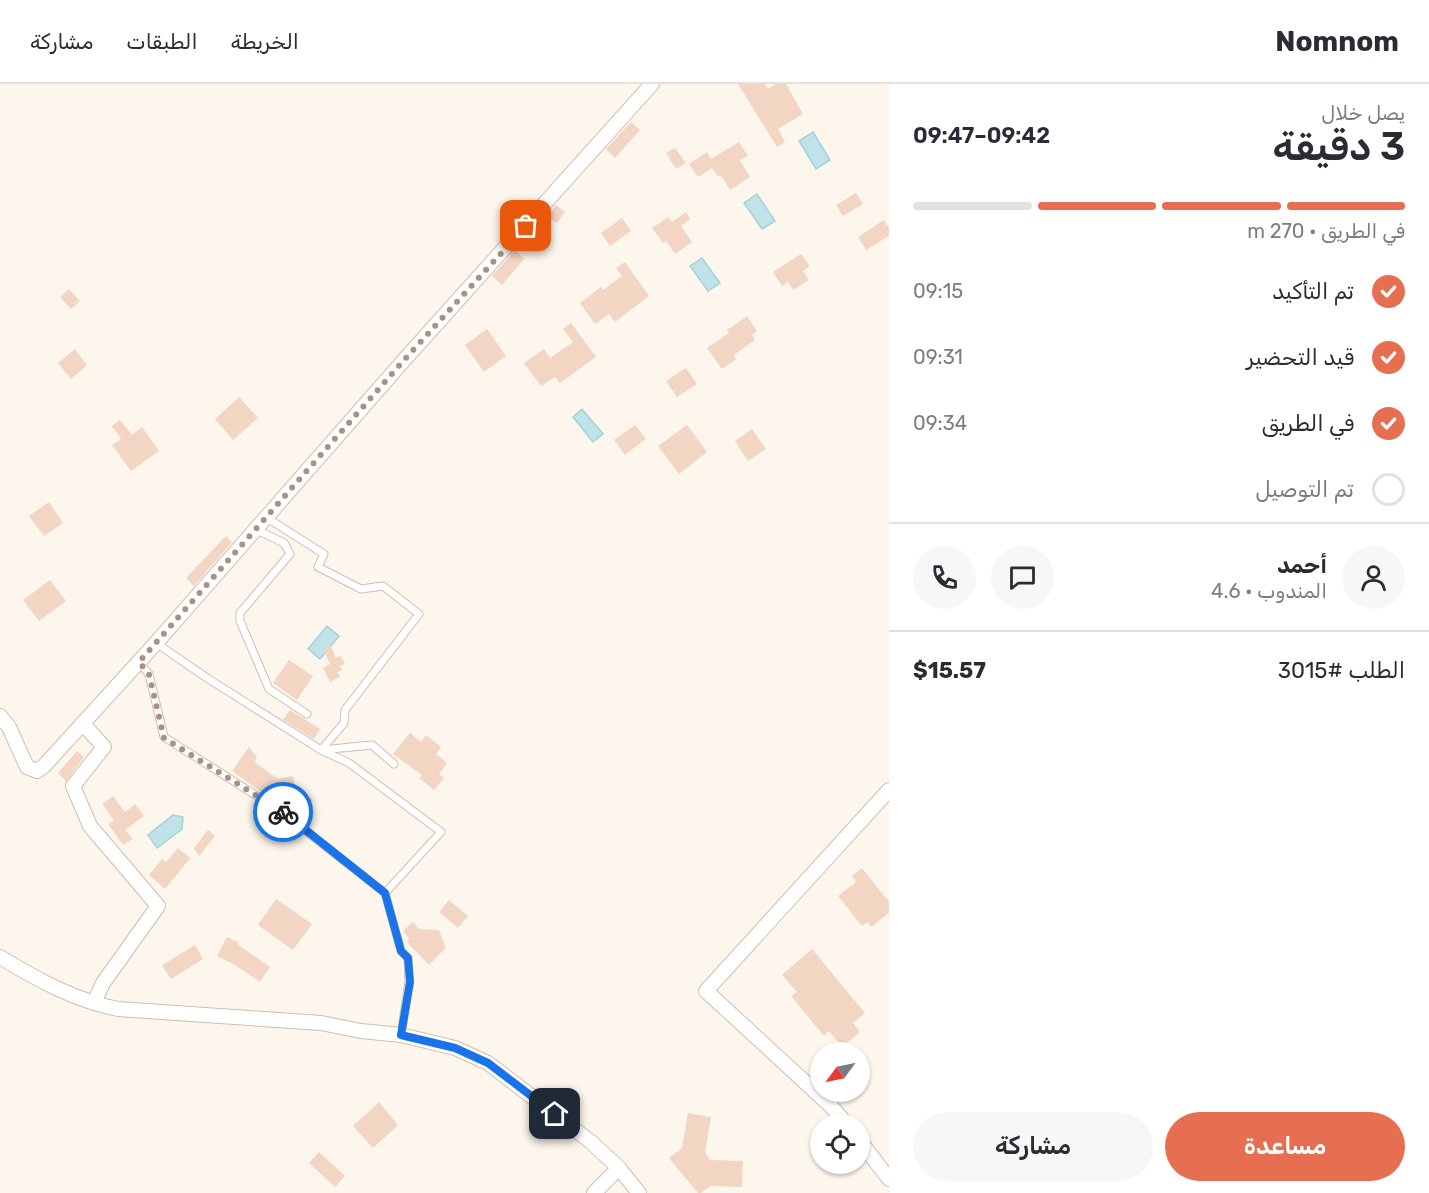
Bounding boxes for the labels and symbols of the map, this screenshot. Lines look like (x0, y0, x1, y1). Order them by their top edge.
pin (500, 200, 551, 251)
courier (253, 782, 313, 842)
north arrow (810, 1042, 870, 1102)
pin (529, 1088, 580, 1139)

